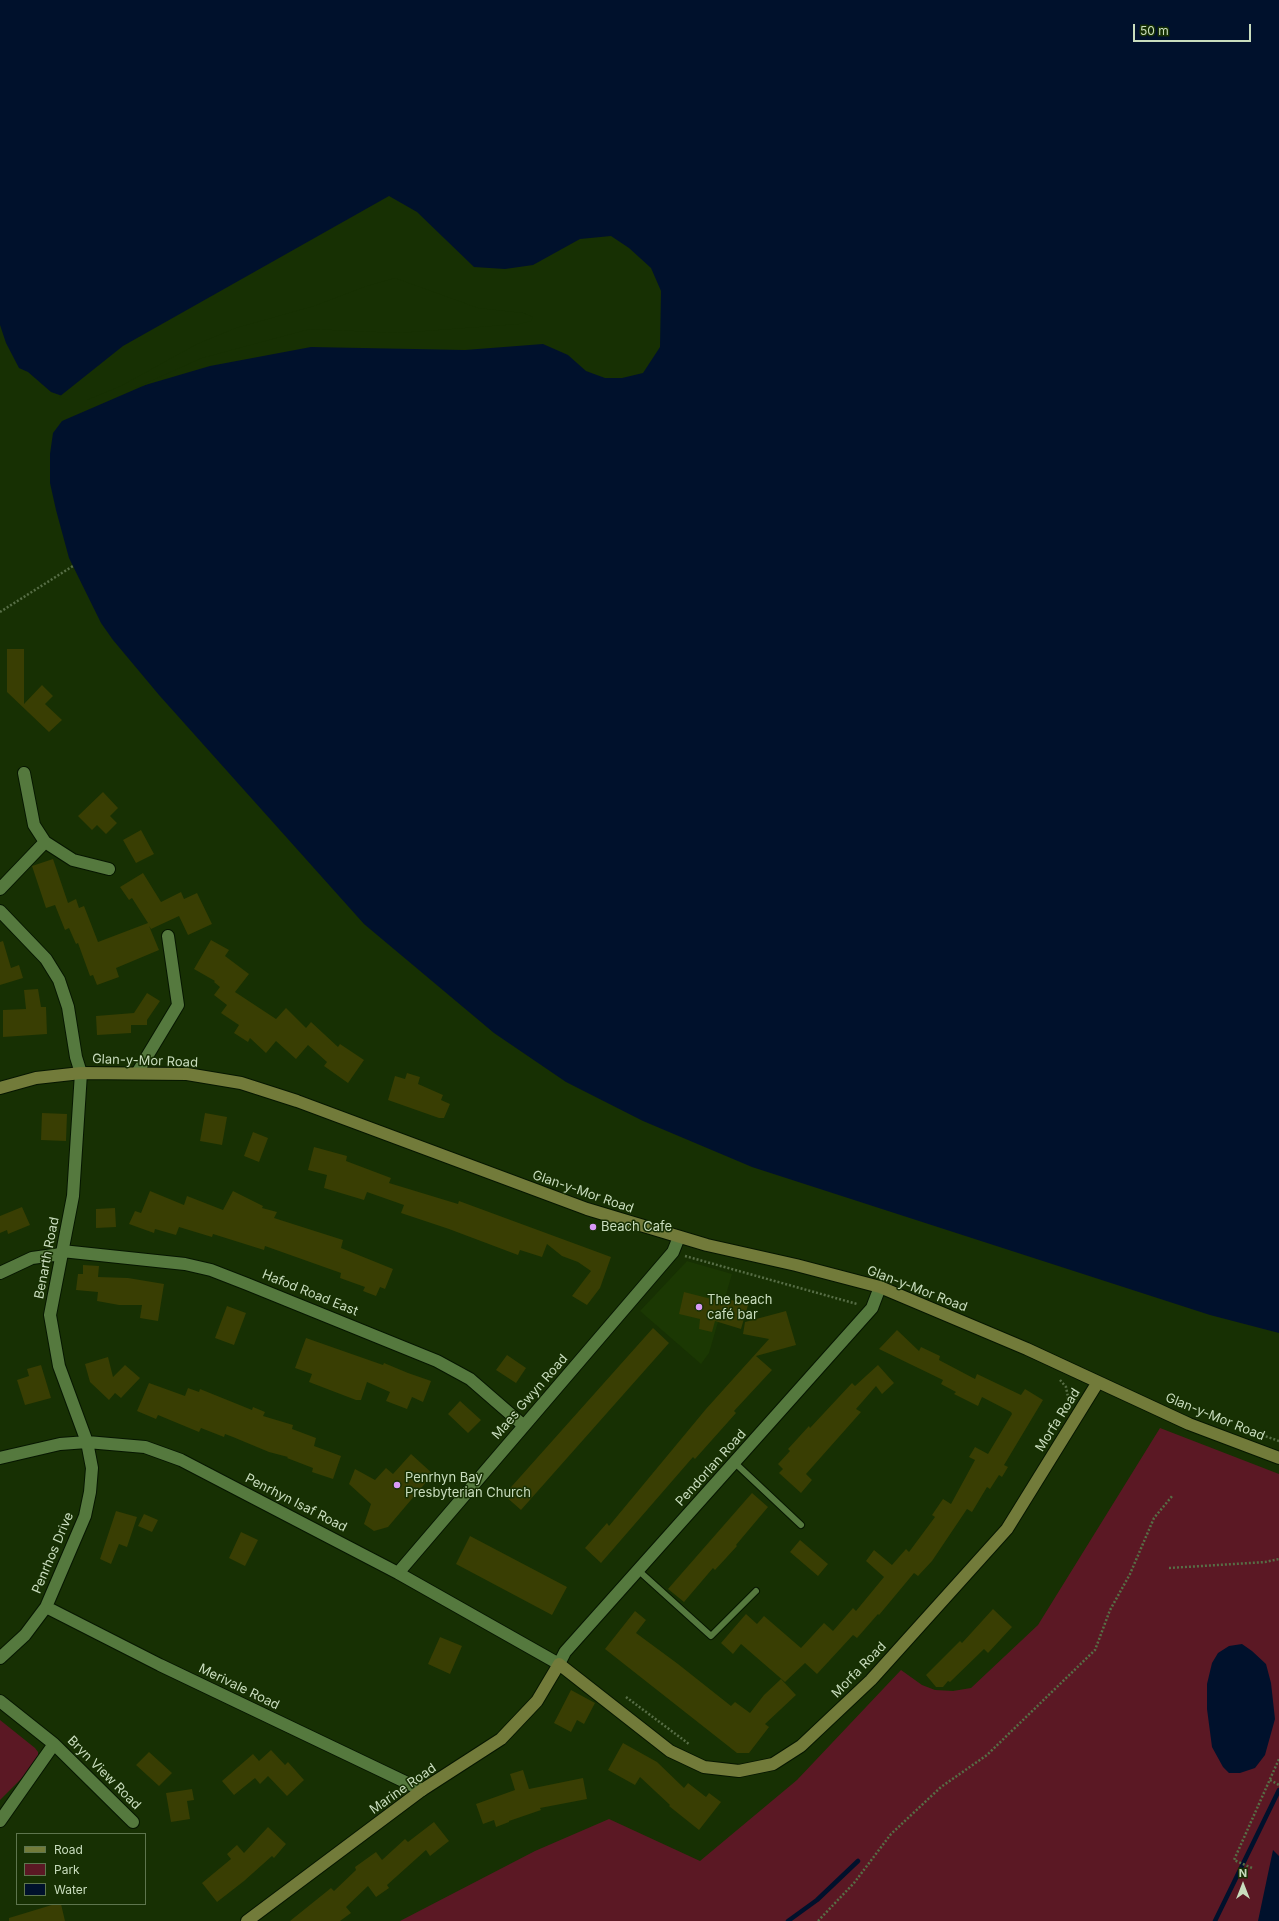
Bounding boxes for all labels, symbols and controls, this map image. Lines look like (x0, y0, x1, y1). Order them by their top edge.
scale bar (1135, 16, 1253, 42)
text: 50 m (1140, 23, 1169, 38)
street label: Glan-y-Mor Road (92, 1051, 198, 1071)
street label: Glan-y-Mor Road (530, 1167, 636, 1217)
street label: Benarth Road (31, 1216, 63, 1300)
place label: Beach Cafe (601, 1219, 672, 1235)
marker: Beach Cafe (588, 1222, 598, 1232)
street label: Glan-y-Mor Road (865, 1263, 969, 1315)
street label: Hafod Road East (260, 1267, 360, 1319)
place label: The beach café bar (707, 1292, 772, 1323)
marker: The beach café bar (694, 1302, 704, 1312)
street label: Maes Gwyn Road (489, 1351, 571, 1443)
street label: Morfa Road (1032, 1386, 1084, 1454)
street label: Glan-y-Mor Road (1163, 1390, 1267, 1444)
street label: Pendorlan Road (673, 1427, 749, 1509)
place label: Penrhyn Bay Presbyterian Church (405, 1470, 531, 1501)
street label: Penrhyn Isaf Road (242, 1471, 350, 1535)
marker: Penrhyn Bay Presbyterian Church (392, 1480, 402, 1490)
street label: Penrhos Drive (29, 1510, 77, 1596)
street label: Morfa Road (829, 1639, 889, 1701)
street label: Merivale Road (196, 1661, 282, 1713)
street label: Bryn View Road (64, 1733, 144, 1813)
street label: Marine Road (367, 1760, 439, 1818)
legend (16, 1833, 146, 1905)
text: Road (54, 1842, 83, 1857)
text: Park (54, 1862, 80, 1877)
north arrow (1223, 1865, 1263, 1905)
text: N (1239, 1866, 1247, 1880)
text: Water (54, 1882, 87, 1897)

